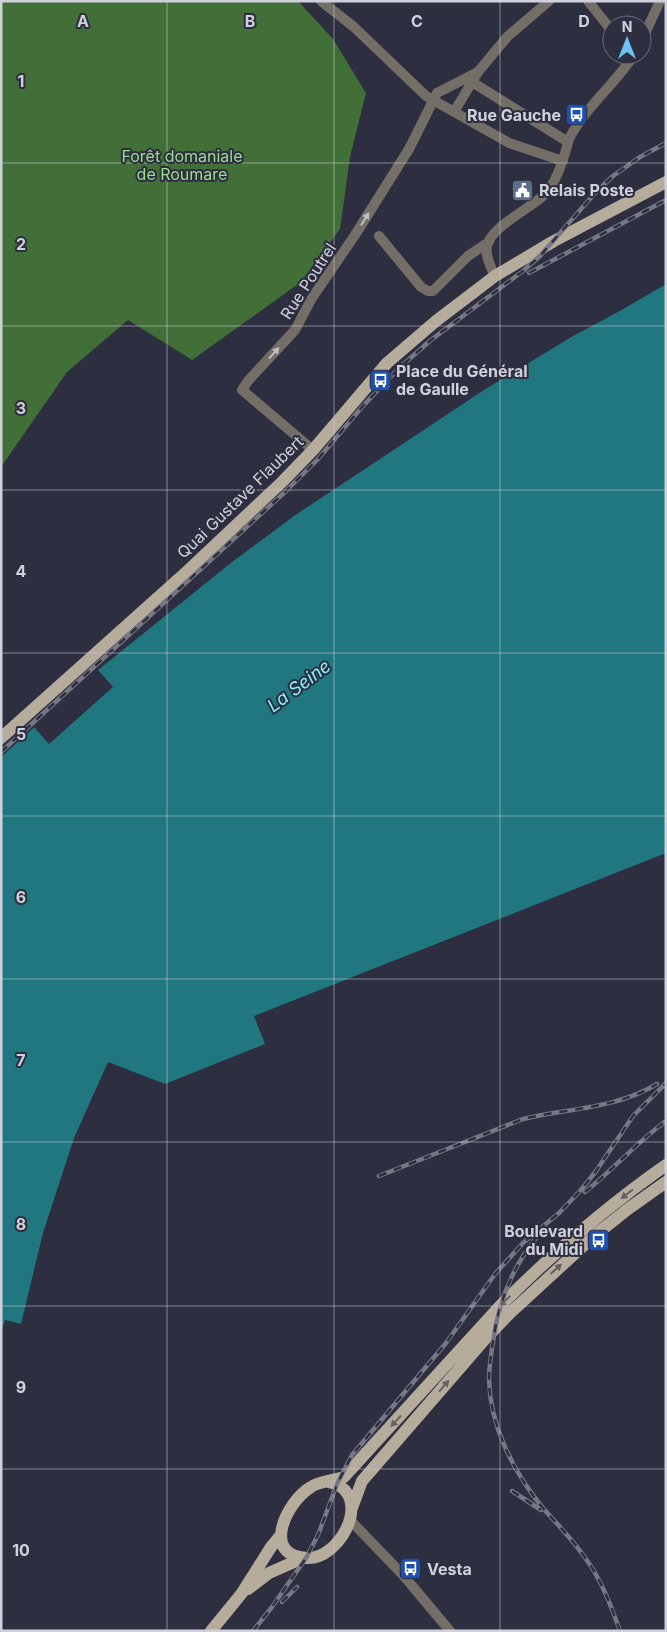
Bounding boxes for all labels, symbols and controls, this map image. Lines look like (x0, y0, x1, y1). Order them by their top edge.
text: A (77, 11, 89, 31)
text: B (245, 11, 255, 31)
text: C (411, 11, 423, 31)
text: D (578, 11, 590, 31)
north arrow (602, 15, 652, 65)
text: N (622, 18, 632, 35)
text: 1 (18, 71, 24, 91)
bus stop icon: Rue Gauche (565, 103, 589, 127)
place label: Rue Gauche (467, 105, 561, 125)
park label: Forêt domaniale de Roumare (121, 146, 243, 184)
public building icon: Relais Poste (511, 178, 535, 202)
place label: Relais Poste (539, 180, 634, 200)
one-way arrow (361, 213, 370, 226)
text: 2 (16, 234, 26, 254)
street label: Rue Poutrel (276, 239, 340, 323)
one-way arrow (268, 348, 280, 360)
place label: Place du Général de Gaulle (396, 361, 528, 399)
bus stop icon: Place du Général de Gaulle (368, 368, 392, 392)
text: 3 (16, 398, 26, 418)
street label: Quai Gustave Flaubert (173, 431, 307, 563)
text: 4 (16, 561, 27, 581)
water label: La Seine (263, 655, 334, 716)
text: 5 (16, 724, 26, 744)
text: 6 (16, 887, 26, 907)
text: 7 (16, 1050, 26, 1070)
one-way arrow (621, 1189, 634, 1200)
text: 8 (16, 1214, 26, 1234)
place label: Boulevard du Midi (504, 1221, 583, 1259)
bus stop icon: Boulevard du Midi (587, 1228, 611, 1252)
one-way arrow (550, 1263, 562, 1275)
one-way arrow (499, 1295, 511, 1307)
text: 9 (16, 1377, 26, 1397)
one-way arrow (438, 1381, 450, 1393)
one-way arrow (390, 1415, 401, 1428)
text: 10 (12, 1540, 30, 1560)
bus stop icon: Vesta (399, 1557, 423, 1581)
place label: Vesta (427, 1559, 472, 1579)

